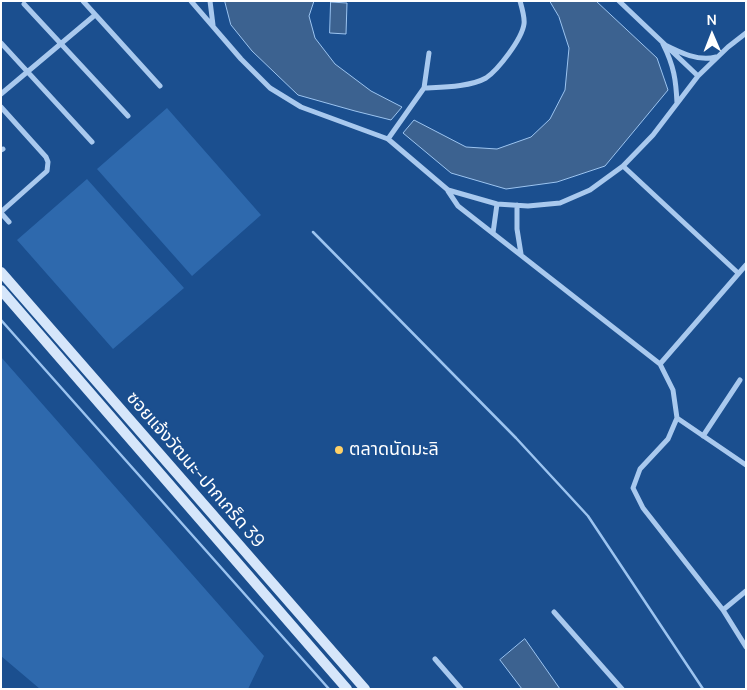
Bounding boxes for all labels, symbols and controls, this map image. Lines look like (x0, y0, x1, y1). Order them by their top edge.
north arrow (687, 10, 737, 60)
text: N (707, 10, 717, 29)
street label: ซอยแจ้งวัฒนะ-ปากเกร็ด 39 (121, 388, 269, 552)
place label: ตลาดนัดมะลิ (349, 439, 439, 461)
marker: ตลาดนัดมะลิ (333, 444, 345, 456)

